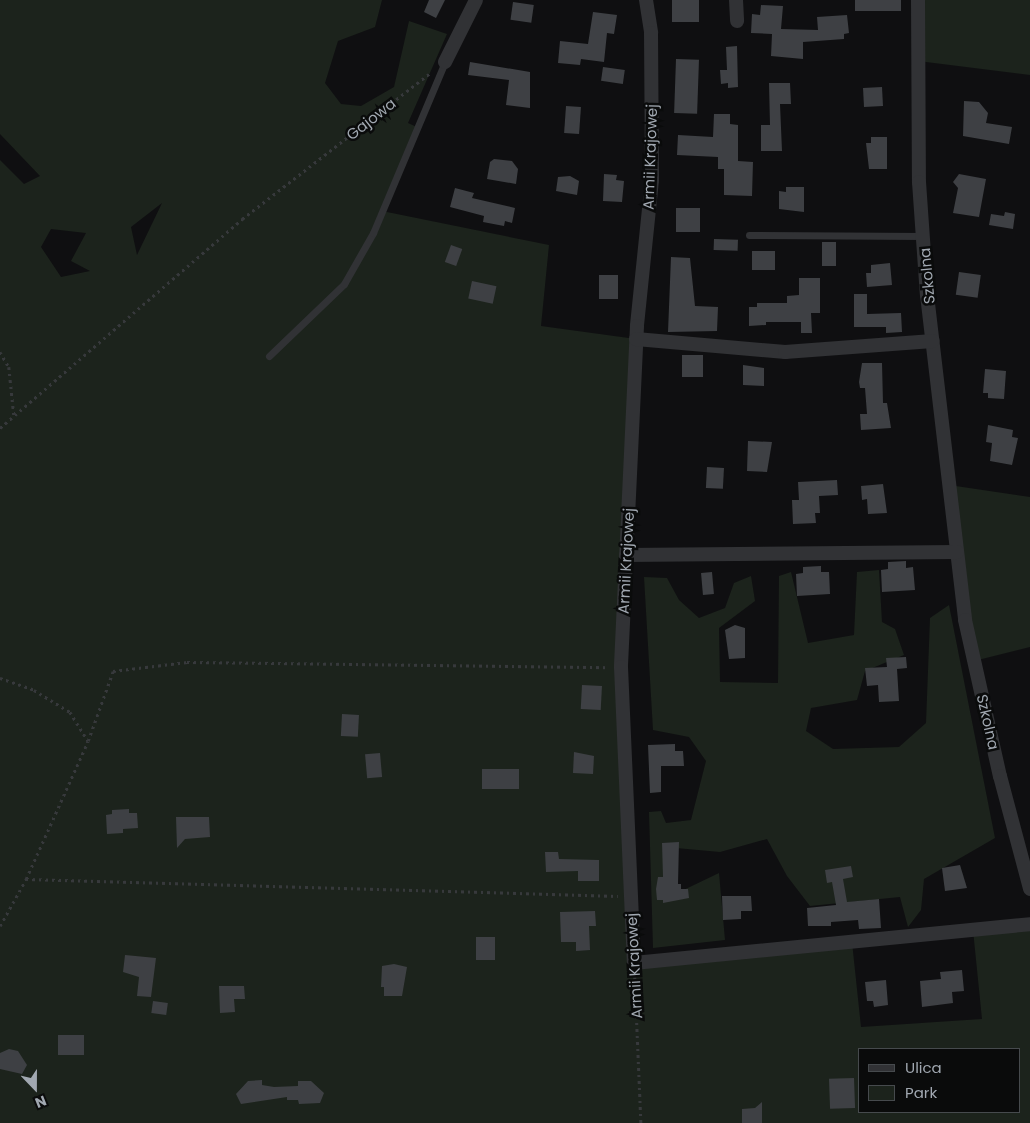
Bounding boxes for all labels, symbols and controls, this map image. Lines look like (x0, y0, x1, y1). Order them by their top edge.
street label: Gajowa (343, 94, 399, 144)
street label: Armii Krajowej (639, 104, 661, 210)
street label: Szkolna (916, 247, 938, 305)
street label: Armii Krajowej (614, 508, 638, 614)
street label: Szkolna (973, 693, 1003, 751)
street label: Armii Krajowej (622, 913, 646, 1019)
legend (858, 1048, 1020, 1113)
text: Ulica (905, 1057, 942, 1078)
north arrow (10, 1063, 60, 1113)
text: Park (905, 1082, 937, 1103)
text: N (32, 1091, 49, 1113)

